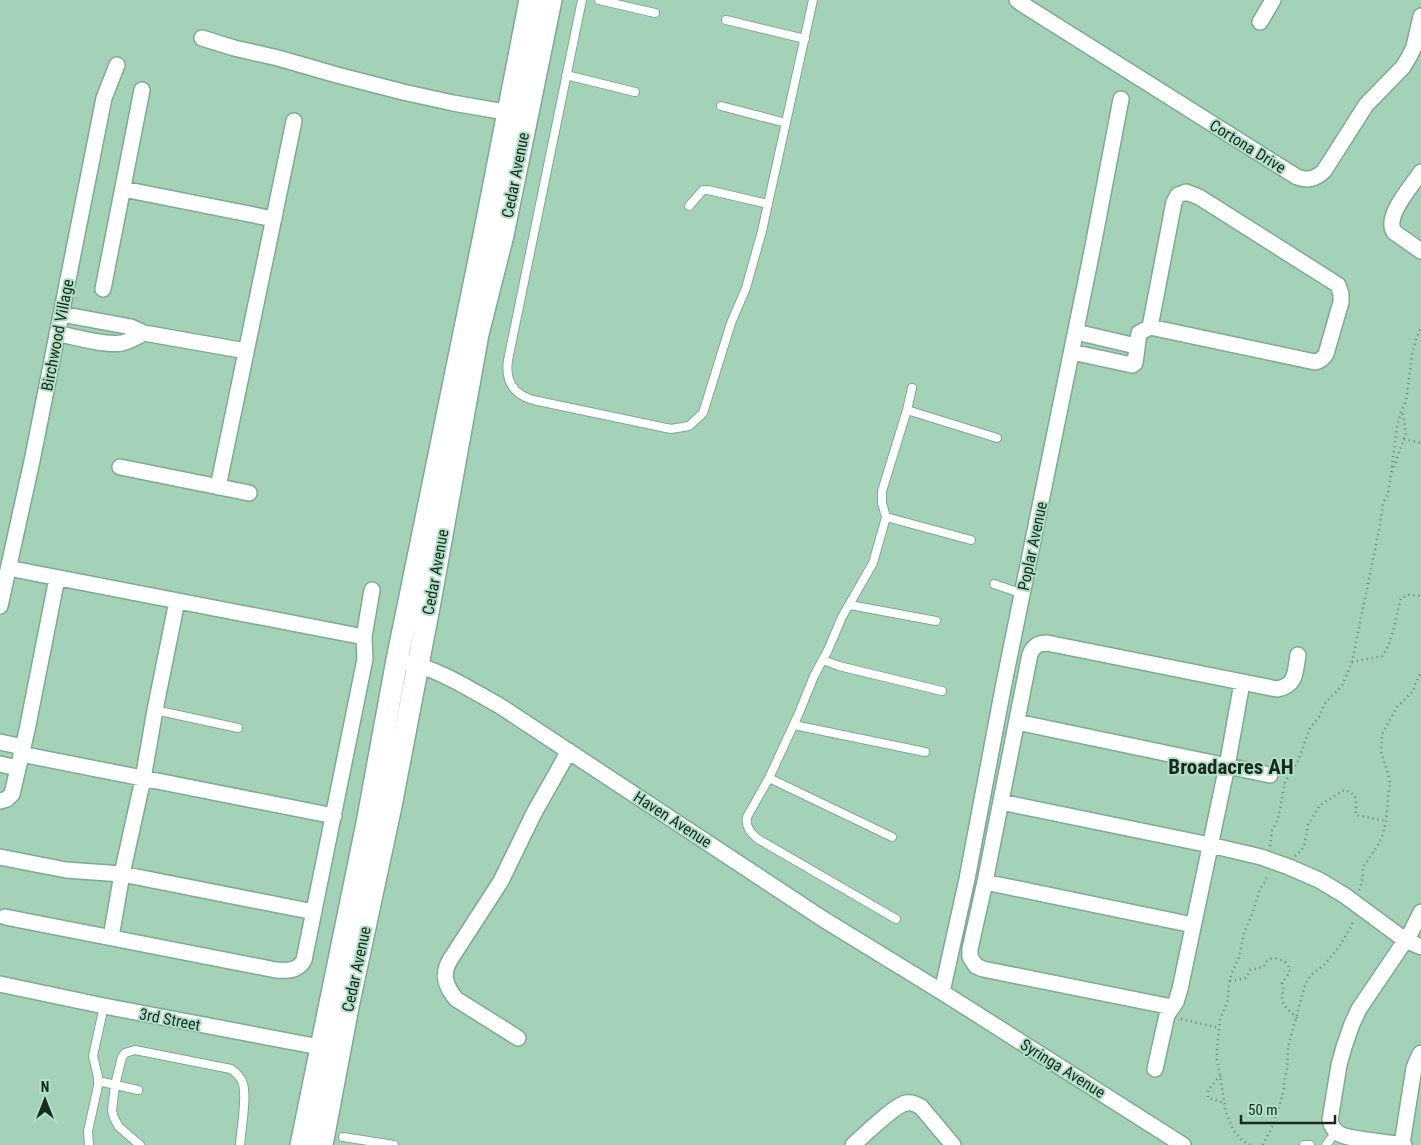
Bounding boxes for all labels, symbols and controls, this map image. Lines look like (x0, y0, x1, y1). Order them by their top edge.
street label: Cortona Drive (1206, 116, 1289, 177)
street label: Cedar Avenue (498, 131, 533, 220)
street label: Birchwood Village (37, 278, 78, 393)
street label: Poplar Avenue (1014, 500, 1051, 592)
street label: Cedar Avenue (419, 528, 452, 616)
district label: Broadacres AH (1168, 755, 1294, 779)
street label: Haven Avenue (630, 787, 715, 852)
street label: Cedar Avenue (338, 925, 375, 1014)
street label: 3rd Street (138, 1004, 202, 1035)
street label: Syringa Avenue (1017, 1035, 1109, 1102)
north arrow (20, 1075, 70, 1125)
text: N (41, 1079, 49, 1095)
scale bar (1241, 1092, 1335, 1124)
text: 50 m (1248, 1101, 1278, 1119)

